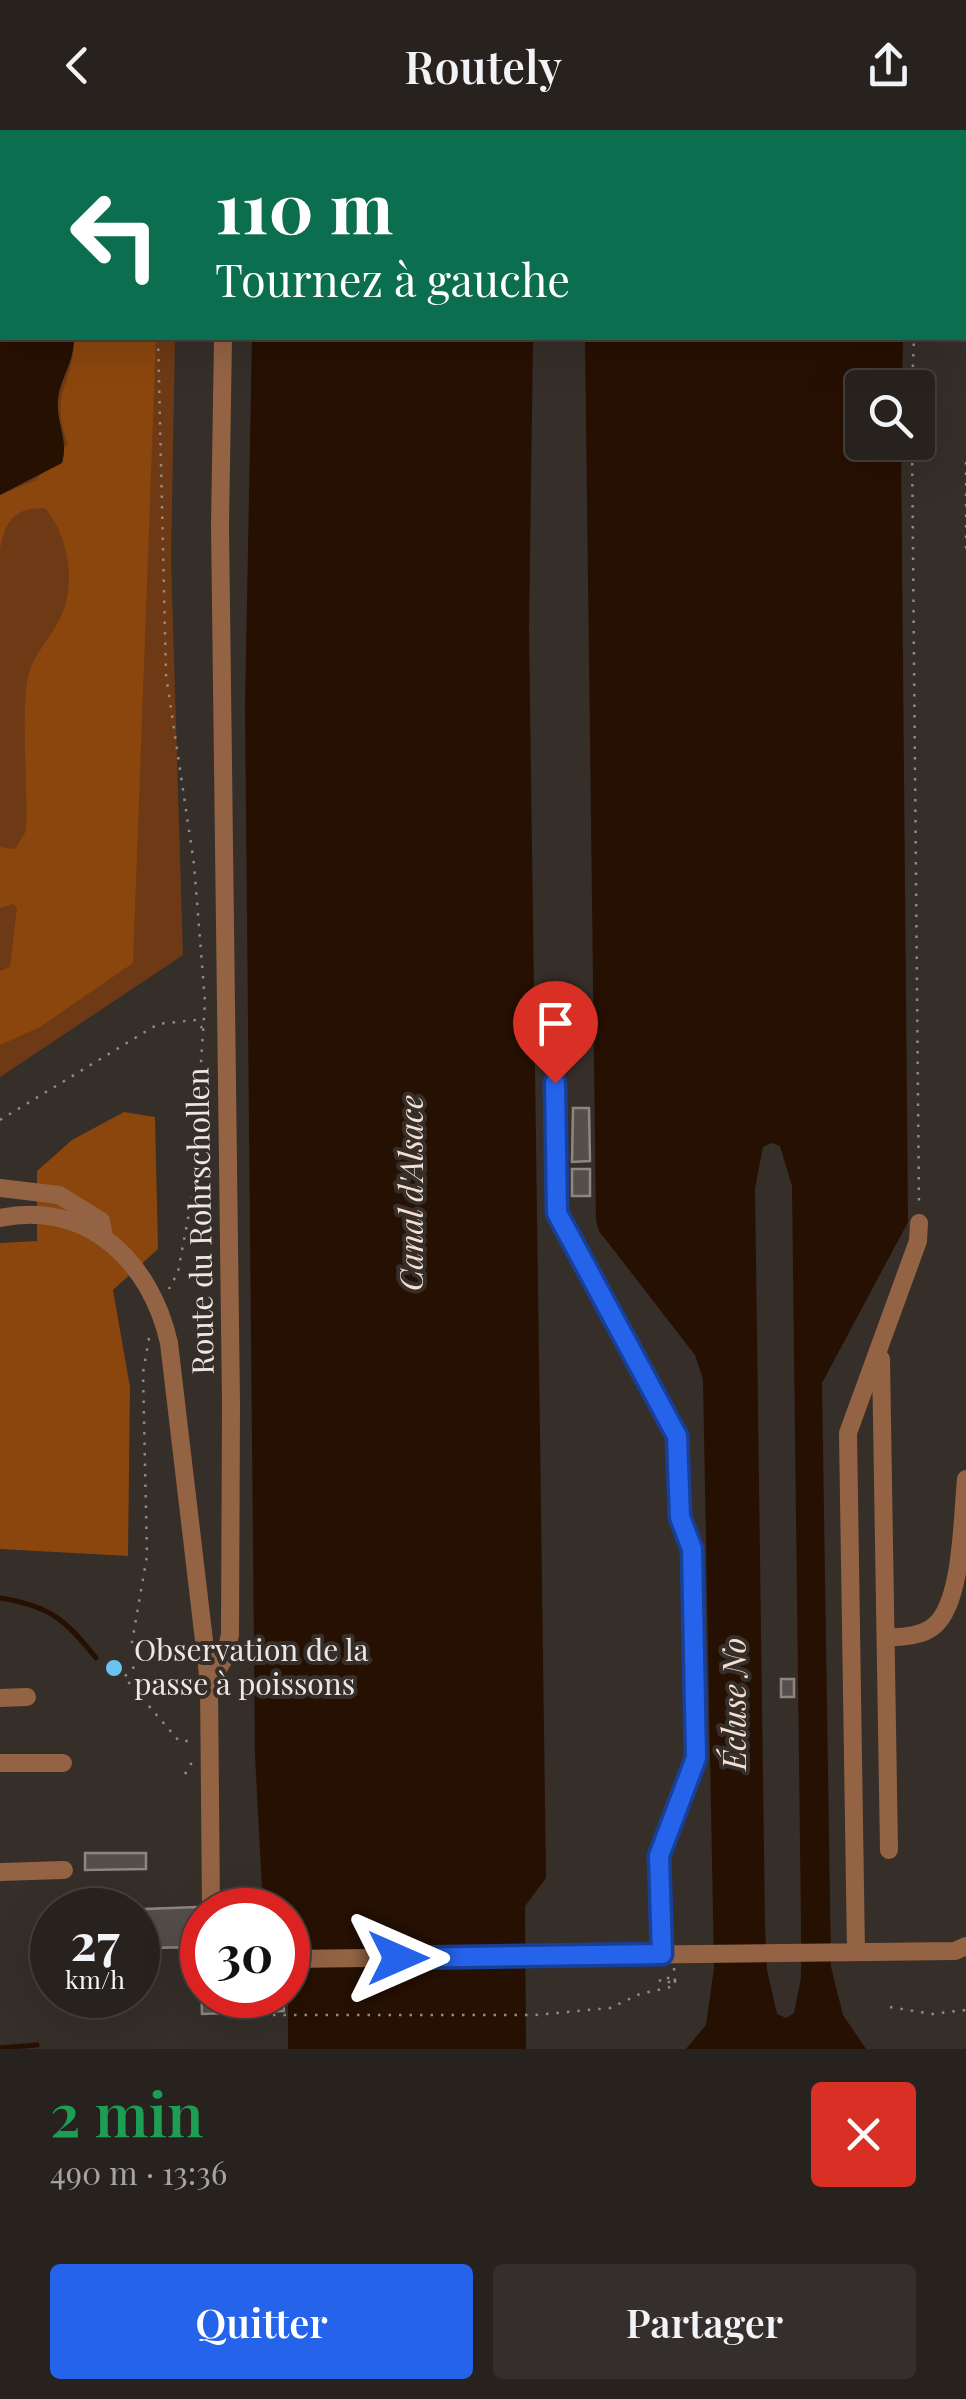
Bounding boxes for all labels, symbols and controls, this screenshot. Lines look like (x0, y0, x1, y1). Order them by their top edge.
text: Routely (404, 35, 562, 95)
icon: back (50, 38, 105, 93)
icon: share (861, 38, 916, 93)
text: 110 m (215, 158, 393, 252)
icon: left (50, 170, 180, 300)
text: Tournez à gauche (215, 248, 570, 308)
map controls (845, 370, 935, 460)
button: search (845, 370, 935, 460)
pin (513, 981, 598, 1084)
icon: arrive (528, 996, 583, 1051)
street label: Route du Rohrschollen (176, 1067, 222, 1375)
water label: Canal d'Alsace (388, 1095, 431, 1291)
place label: Observation de la passe à poissons (134, 1629, 368, 1703)
water label: Écluse No (711, 1638, 754, 1772)
marker: Observation de la passe à poissons (103, 1657, 125, 1679)
speed limit sign: 30 (180, 1888, 310, 2018)
position arrow (346, 1906, 450, 2010)
text: 27 (71, 1907, 119, 1974)
text: km/h (65, 1962, 125, 1995)
text: 2 min (50, 2072, 203, 2152)
button: close (811, 2082, 916, 2187)
text: 490 m · 13:36 (50, 2150, 227, 2193)
button: Quitter (50, 2264, 473, 2379)
button: Partager (493, 2264, 916, 2379)

